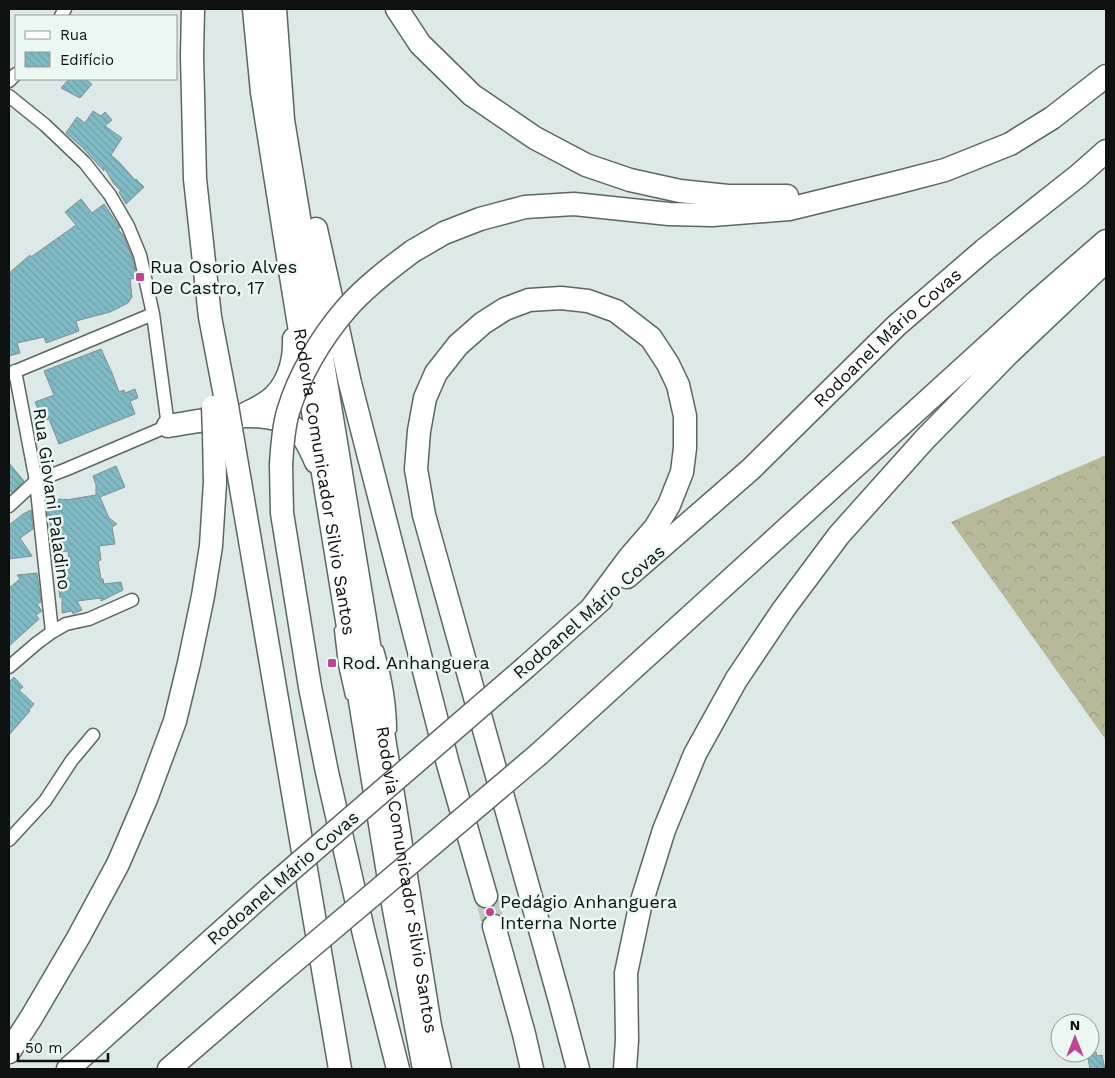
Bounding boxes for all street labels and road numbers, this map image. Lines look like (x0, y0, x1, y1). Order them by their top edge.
street label: Rodoanel Mário Covas (809, 263, 965, 411)
street label: Rodovia Comunicador Silvio Santos (290, 327, 360, 637)
street label: Rua Giovani Paladino (29, 407, 76, 591)
street label: Rodoanel Mário Covas (509, 540, 669, 683)
street label: Rodovia Comunicador Silvio Santos (372, 725, 442, 1035)
street label: Rodoanel Mário Covas (203, 806, 363, 949)

